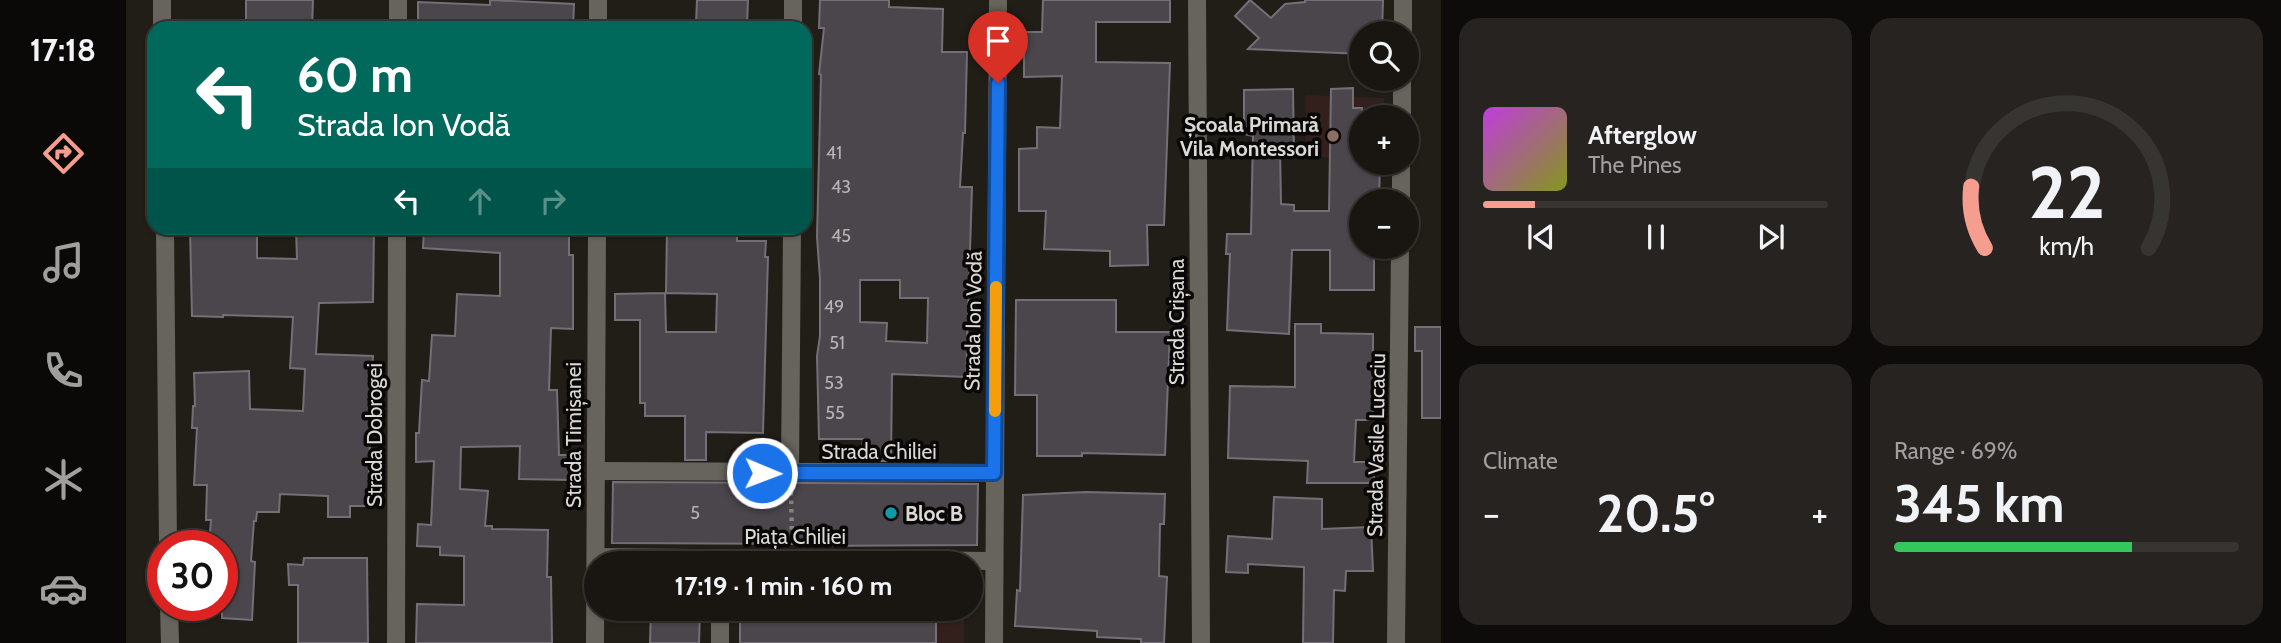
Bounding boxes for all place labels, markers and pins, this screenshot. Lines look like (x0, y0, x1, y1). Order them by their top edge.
pin (968, 11, 1028, 83)
place label: Școala Primară Vila Montessori (1180, 112, 1320, 161)
marker: Școala Primară Vila Montessori (1325, 128, 1341, 144)
place label: Bloc B (905, 501, 963, 526)
marker: Bloc B (883, 505, 899, 521)

